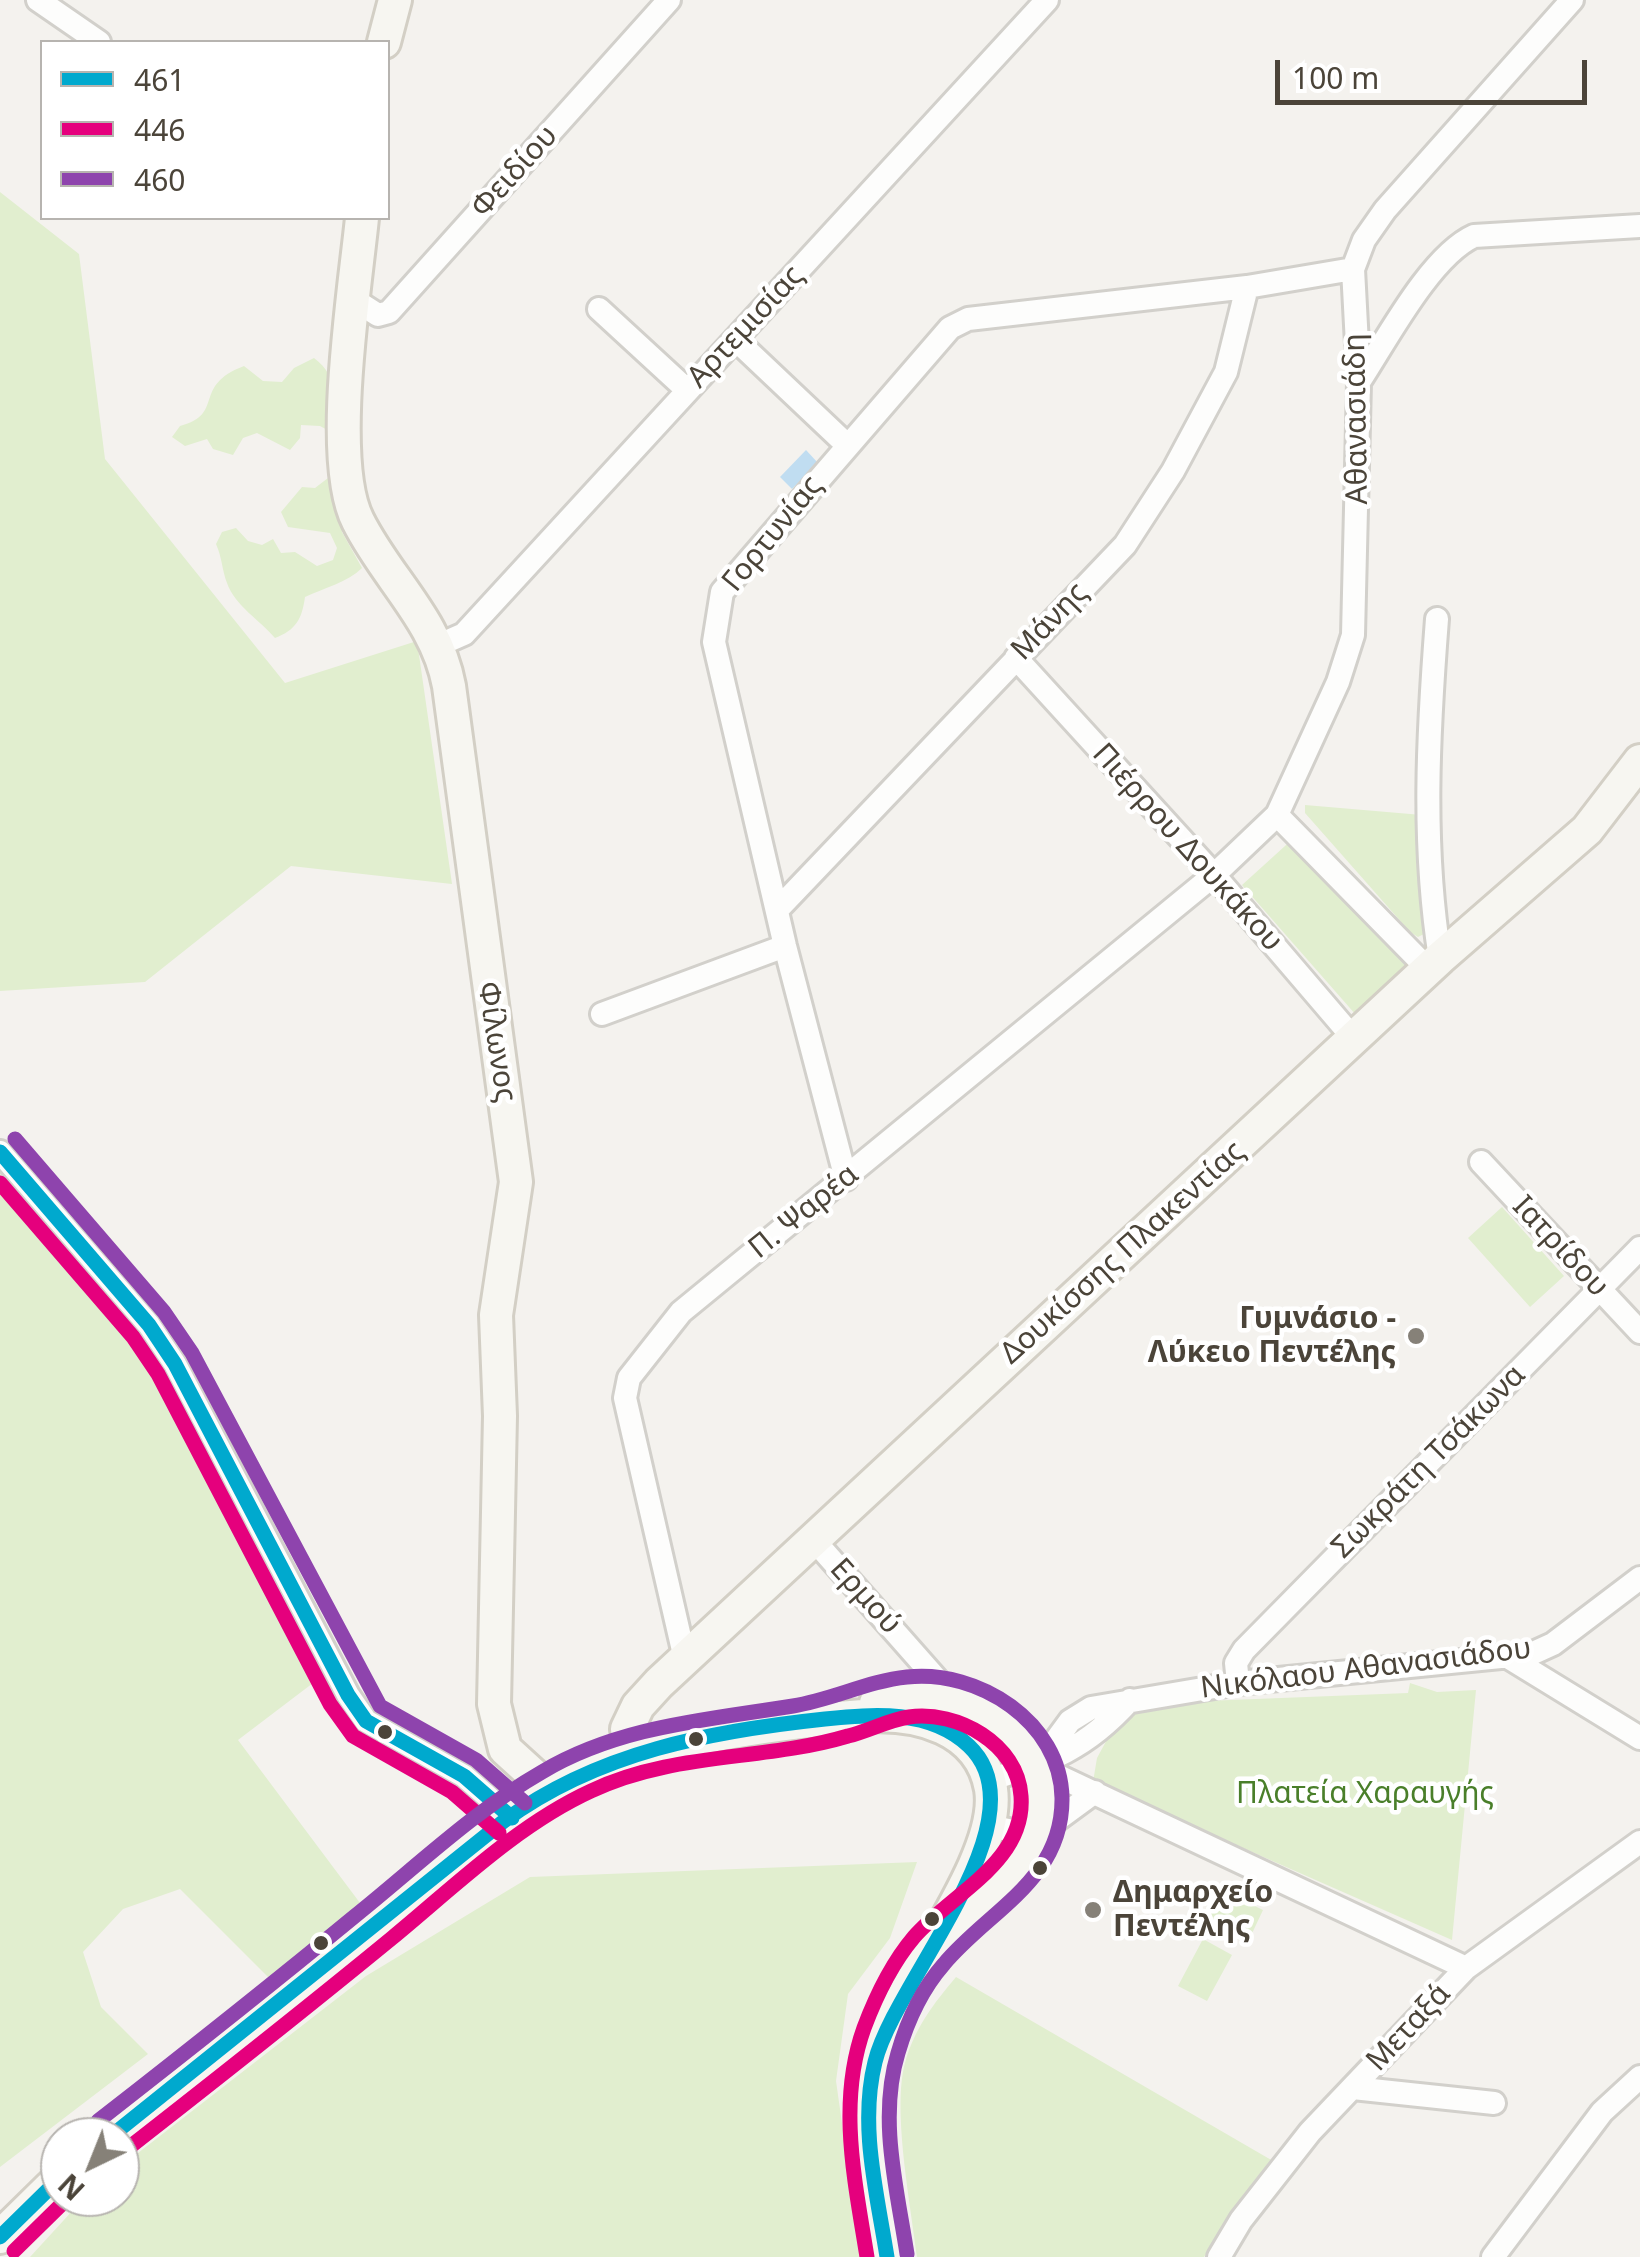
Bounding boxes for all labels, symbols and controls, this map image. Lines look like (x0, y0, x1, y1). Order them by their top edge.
legend (40, 40, 390, 220)
scale bar (1280, 40, 1592, 102)
text: 100 m (1292, 57, 1379, 98)
text: 461 (134, 59, 185, 100)
text: 446 (134, 109, 185, 150)
street label: Φειδίου (464, 118, 566, 226)
text: 460 (134, 159, 185, 200)
street label: Αρτεμισίας (680, 258, 812, 396)
street label: Αθανασιάδη (1338, 333, 1376, 505)
street label: Γορτυνίας (715, 469, 831, 599)
street label: Μάνης (1004, 576, 1096, 668)
street label: Πιέρρου Δουκάκου (1084, 737, 1290, 959)
street label: Φίλωνος (469, 979, 523, 1105)
street label: Δουκίσσης Πλακεντίας (994, 1134, 1252, 1372)
street label: Π. Ψαρέα (742, 1157, 866, 1267)
street label: Ιατρίδου (1504, 1189, 1616, 1305)
place label: Γυμνάσιο - Λύκειο Πεντέλης (1148, 1301, 1396, 1372)
marker: Γυμνάσιο - Λύκειο Πεντέλης (1405, 1325, 1427, 1347)
street label: Σωκράτη Τσάκωνα (1325, 1358, 1533, 1566)
street label: Ερμού (822, 1552, 908, 1642)
street label: Νικόλαου Αθανασιάδου (1199, 1631, 1533, 1707)
unlabelled marker (375, 1722, 395, 1742)
unlabelled marker (686, 1729, 706, 1749)
park label: Πλατεία Χαραυγής (1236, 1776, 1494, 1812)
unlabelled marker (1030, 1858, 1050, 1878)
place label: Δημαρχείο Πεντέλης (1113, 1875, 1273, 1946)
marker: Δημαρχείο Πεντέλης (1082, 1899, 1104, 1921)
unlabelled marker (922, 1909, 942, 1929)
unlabelled marker (311, 1933, 331, 1953)
street label: Μεταξά (1359, 1977, 1459, 2079)
north arrow (40, 2117, 140, 2217)
text: N (50, 2166, 92, 2209)

